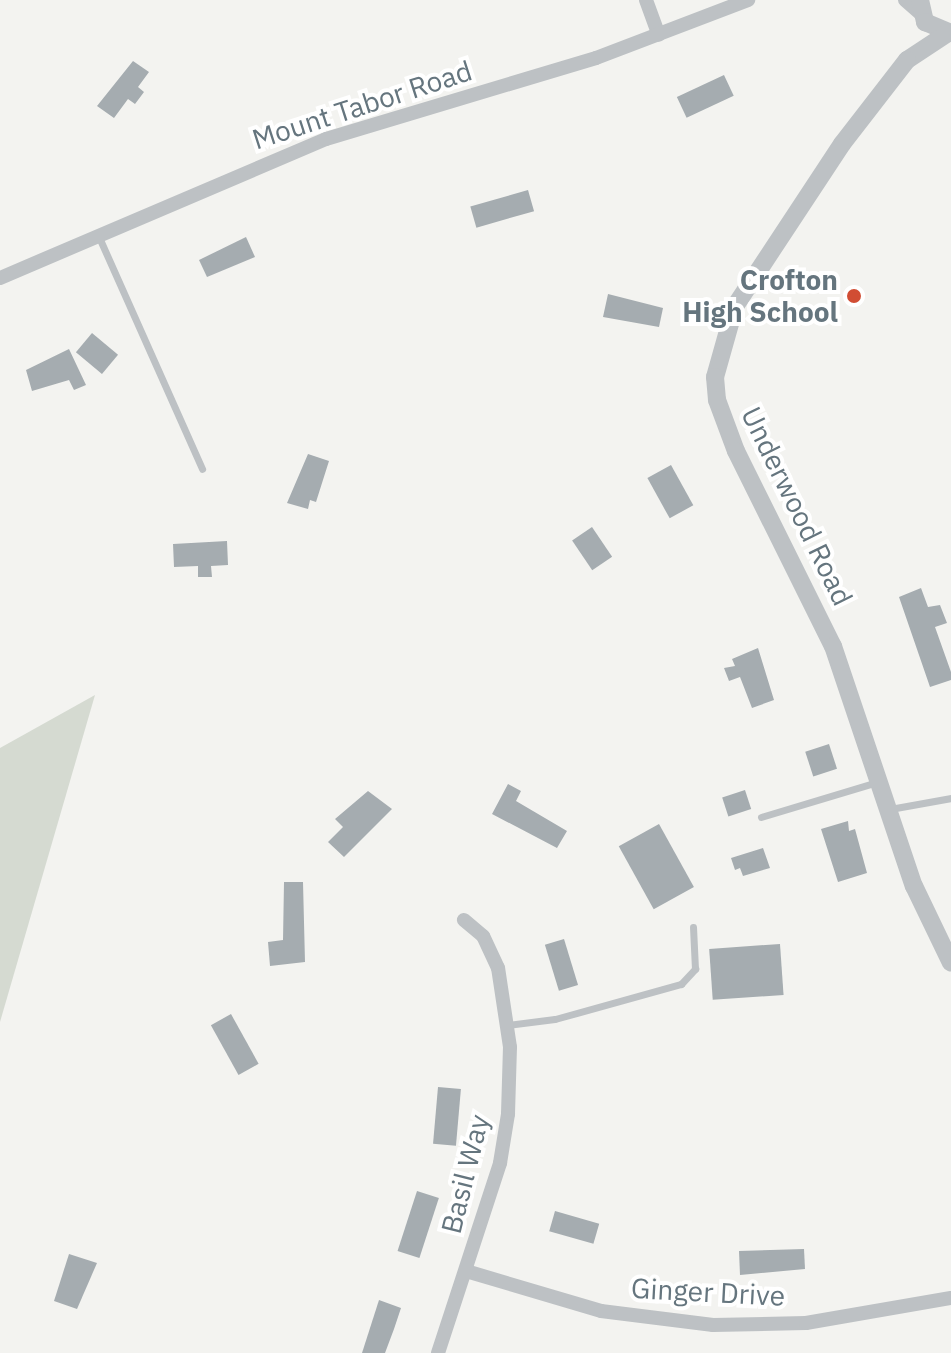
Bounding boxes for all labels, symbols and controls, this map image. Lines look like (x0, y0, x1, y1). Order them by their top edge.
street label: Mount Tabor Road (248, 54, 476, 156)
place label: Crofton High School (682, 263, 838, 329)
marker: Crofton High School (845, 287, 863, 305)
street label: Underwood Road (734, 401, 860, 611)
street label: Basil Way (434, 1111, 496, 1237)
street label: Ginger Drive (630, 1271, 786, 1313)

